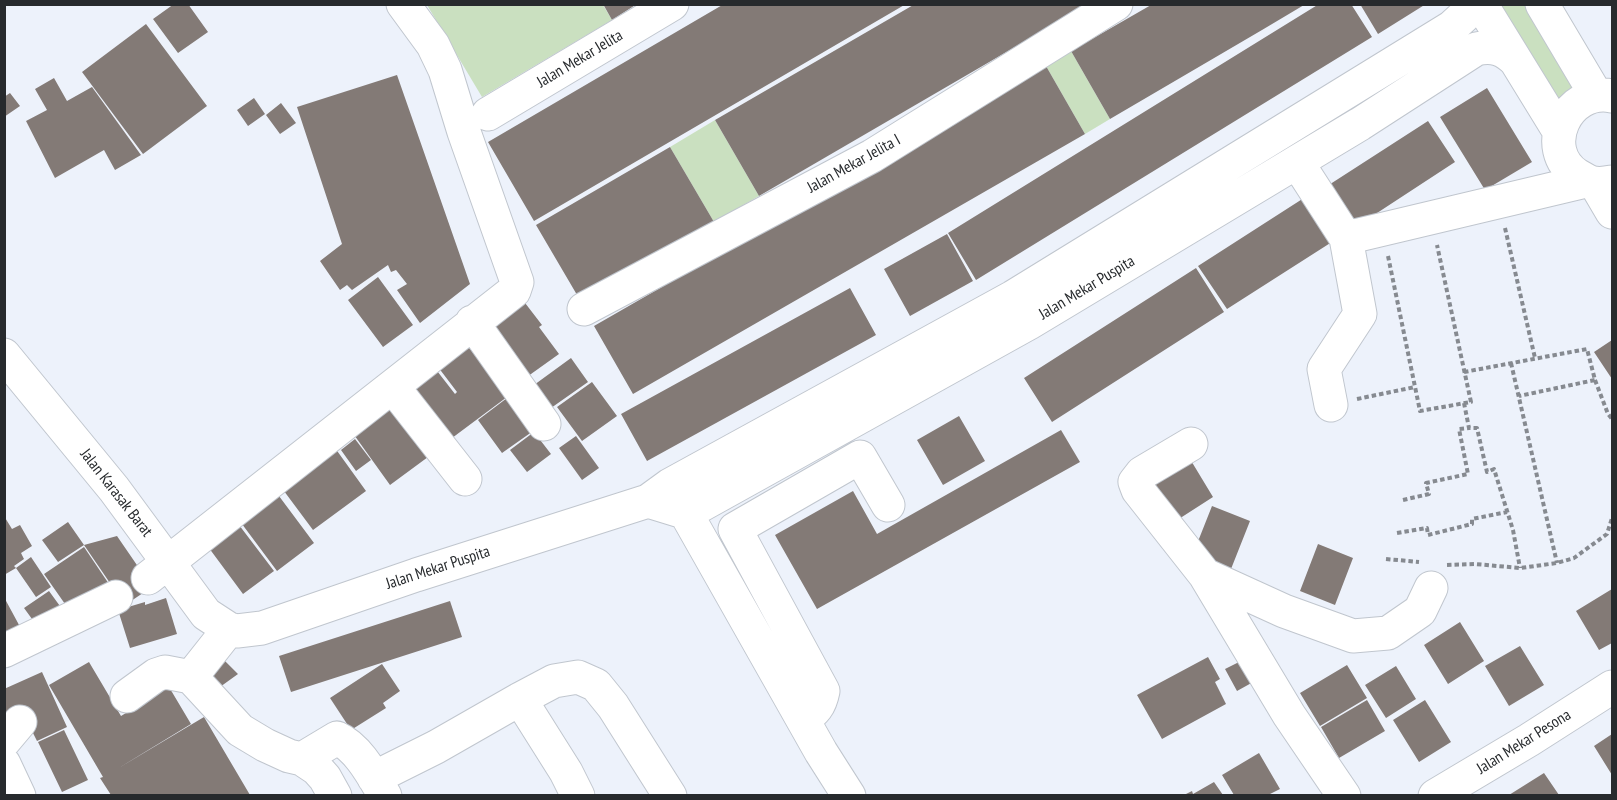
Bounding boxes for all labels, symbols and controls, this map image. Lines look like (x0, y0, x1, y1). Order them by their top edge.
street label: Jalan Mekar Jelita (534, 26, 626, 92)
street label: Jalan Mekar Jelita I (804, 130, 904, 198)
street label: Jalan Mekar Puspita (1036, 252, 1138, 324)
street label: Jalan Karasak Barat (76, 445, 156, 541)
street label: Jalan Mekar Puspita (384, 542, 492, 594)
street label: Jalan Mekar Pesona (1474, 705, 1574, 779)

